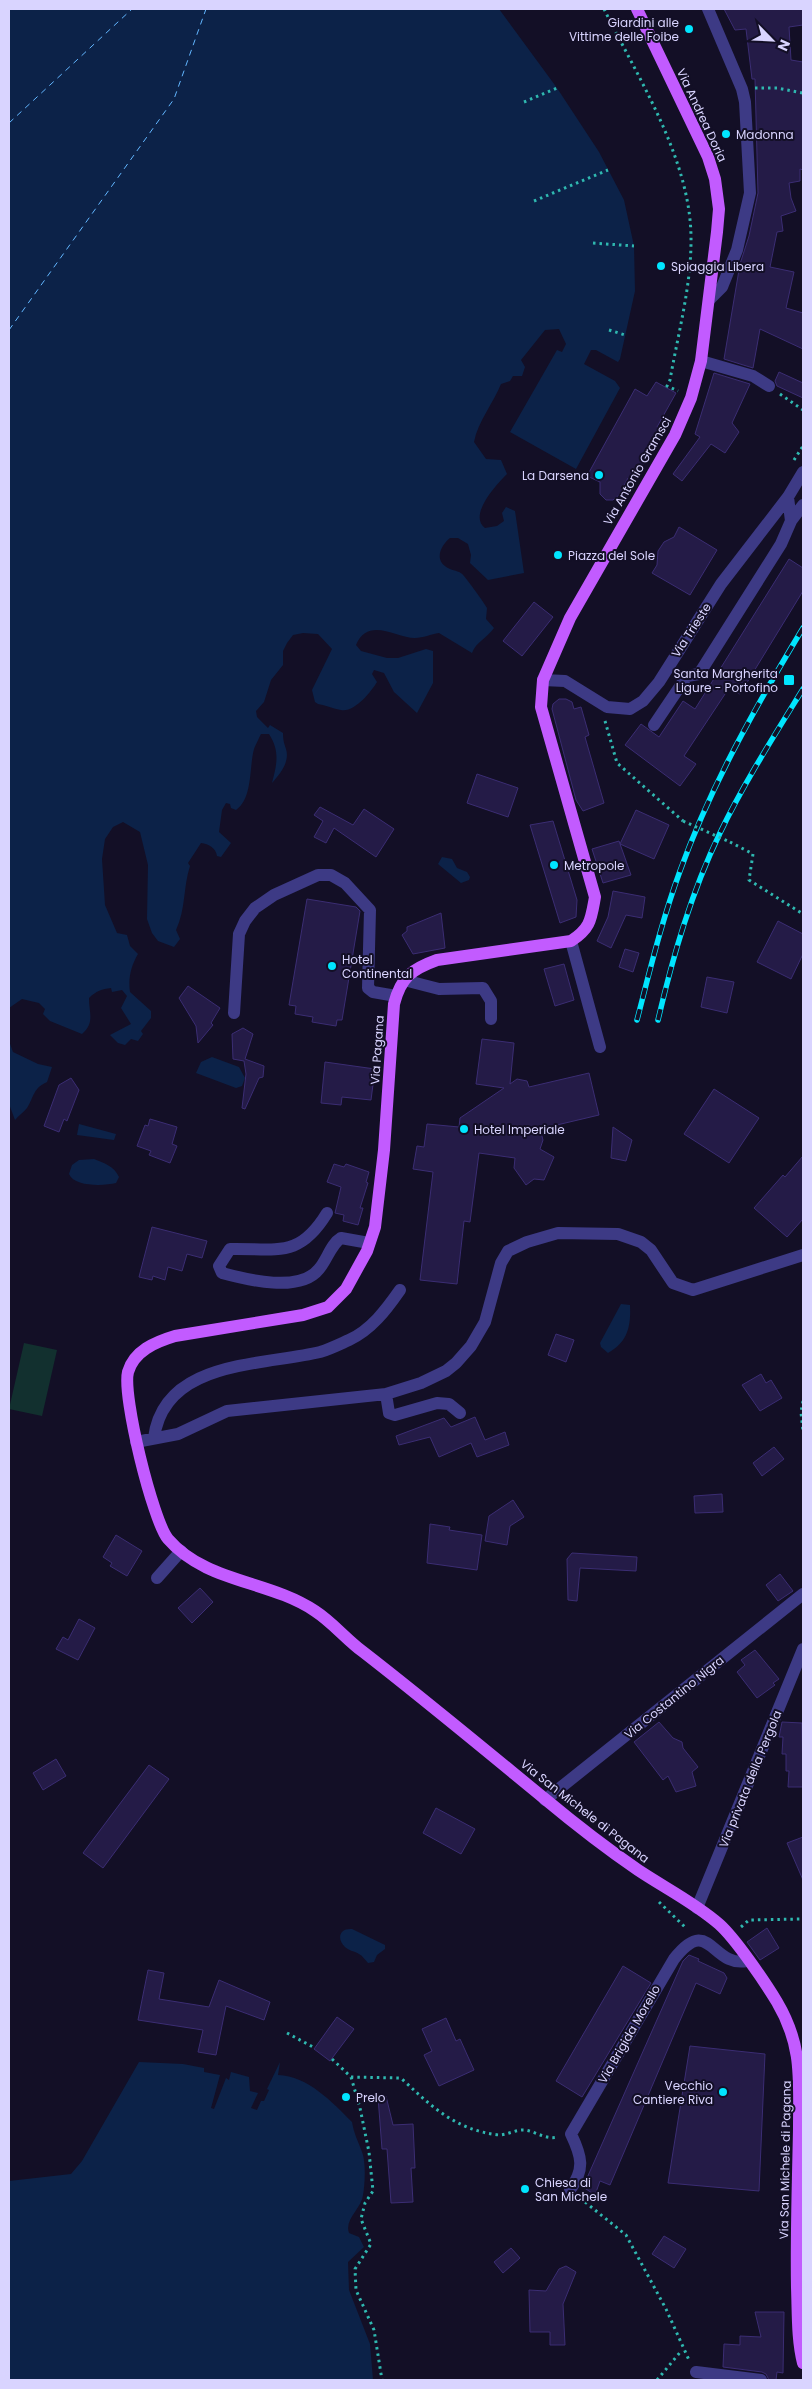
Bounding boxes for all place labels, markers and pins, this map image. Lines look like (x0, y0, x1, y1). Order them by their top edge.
place label: Giardini alle Vittime delle Foibe (569, 14, 679, 45)
marker: Giardini alle Vittime delle Foibe (683, 23, 695, 35)
place label: Madonna (736, 126, 794, 143)
marker: Madonna (720, 128, 732, 140)
place label: Spiaggia Libera (671, 258, 764, 275)
marker: Spiaggia Libera (655, 260, 667, 272)
place label: La Darsena (522, 467, 589, 484)
marker: La Darsena (593, 469, 605, 481)
place label: Piazza del Sole (568, 547, 655, 564)
marker: Piazza del Sole (552, 549, 564, 561)
place label: Santa Margherita Ligure - Portofino (673, 665, 778, 696)
marker: Santa Margherita Ligure - Portofino (782, 673, 796, 687)
place label: Metropole (564, 857, 624, 874)
marker: Metropole (548, 859, 560, 871)
place label: Hotel Continental (342, 951, 412, 982)
marker: Hotel Continental (326, 960, 338, 972)
place label: Hotel Imperiale (474, 1121, 565, 1138)
marker: Hotel Imperiale (458, 1123, 470, 1135)
place label: Vecchio Cantiere Riva (633, 2077, 713, 2108)
marker: Vecchio Cantiere Riva (717, 2086, 729, 2098)
place label: Prelo (356, 2089, 386, 2106)
marker: Prelo (340, 2091, 352, 2103)
place label: Chiesa di San Michele (535, 2174, 607, 2205)
marker: Chiesa di San Michele (519, 2183, 531, 2195)

